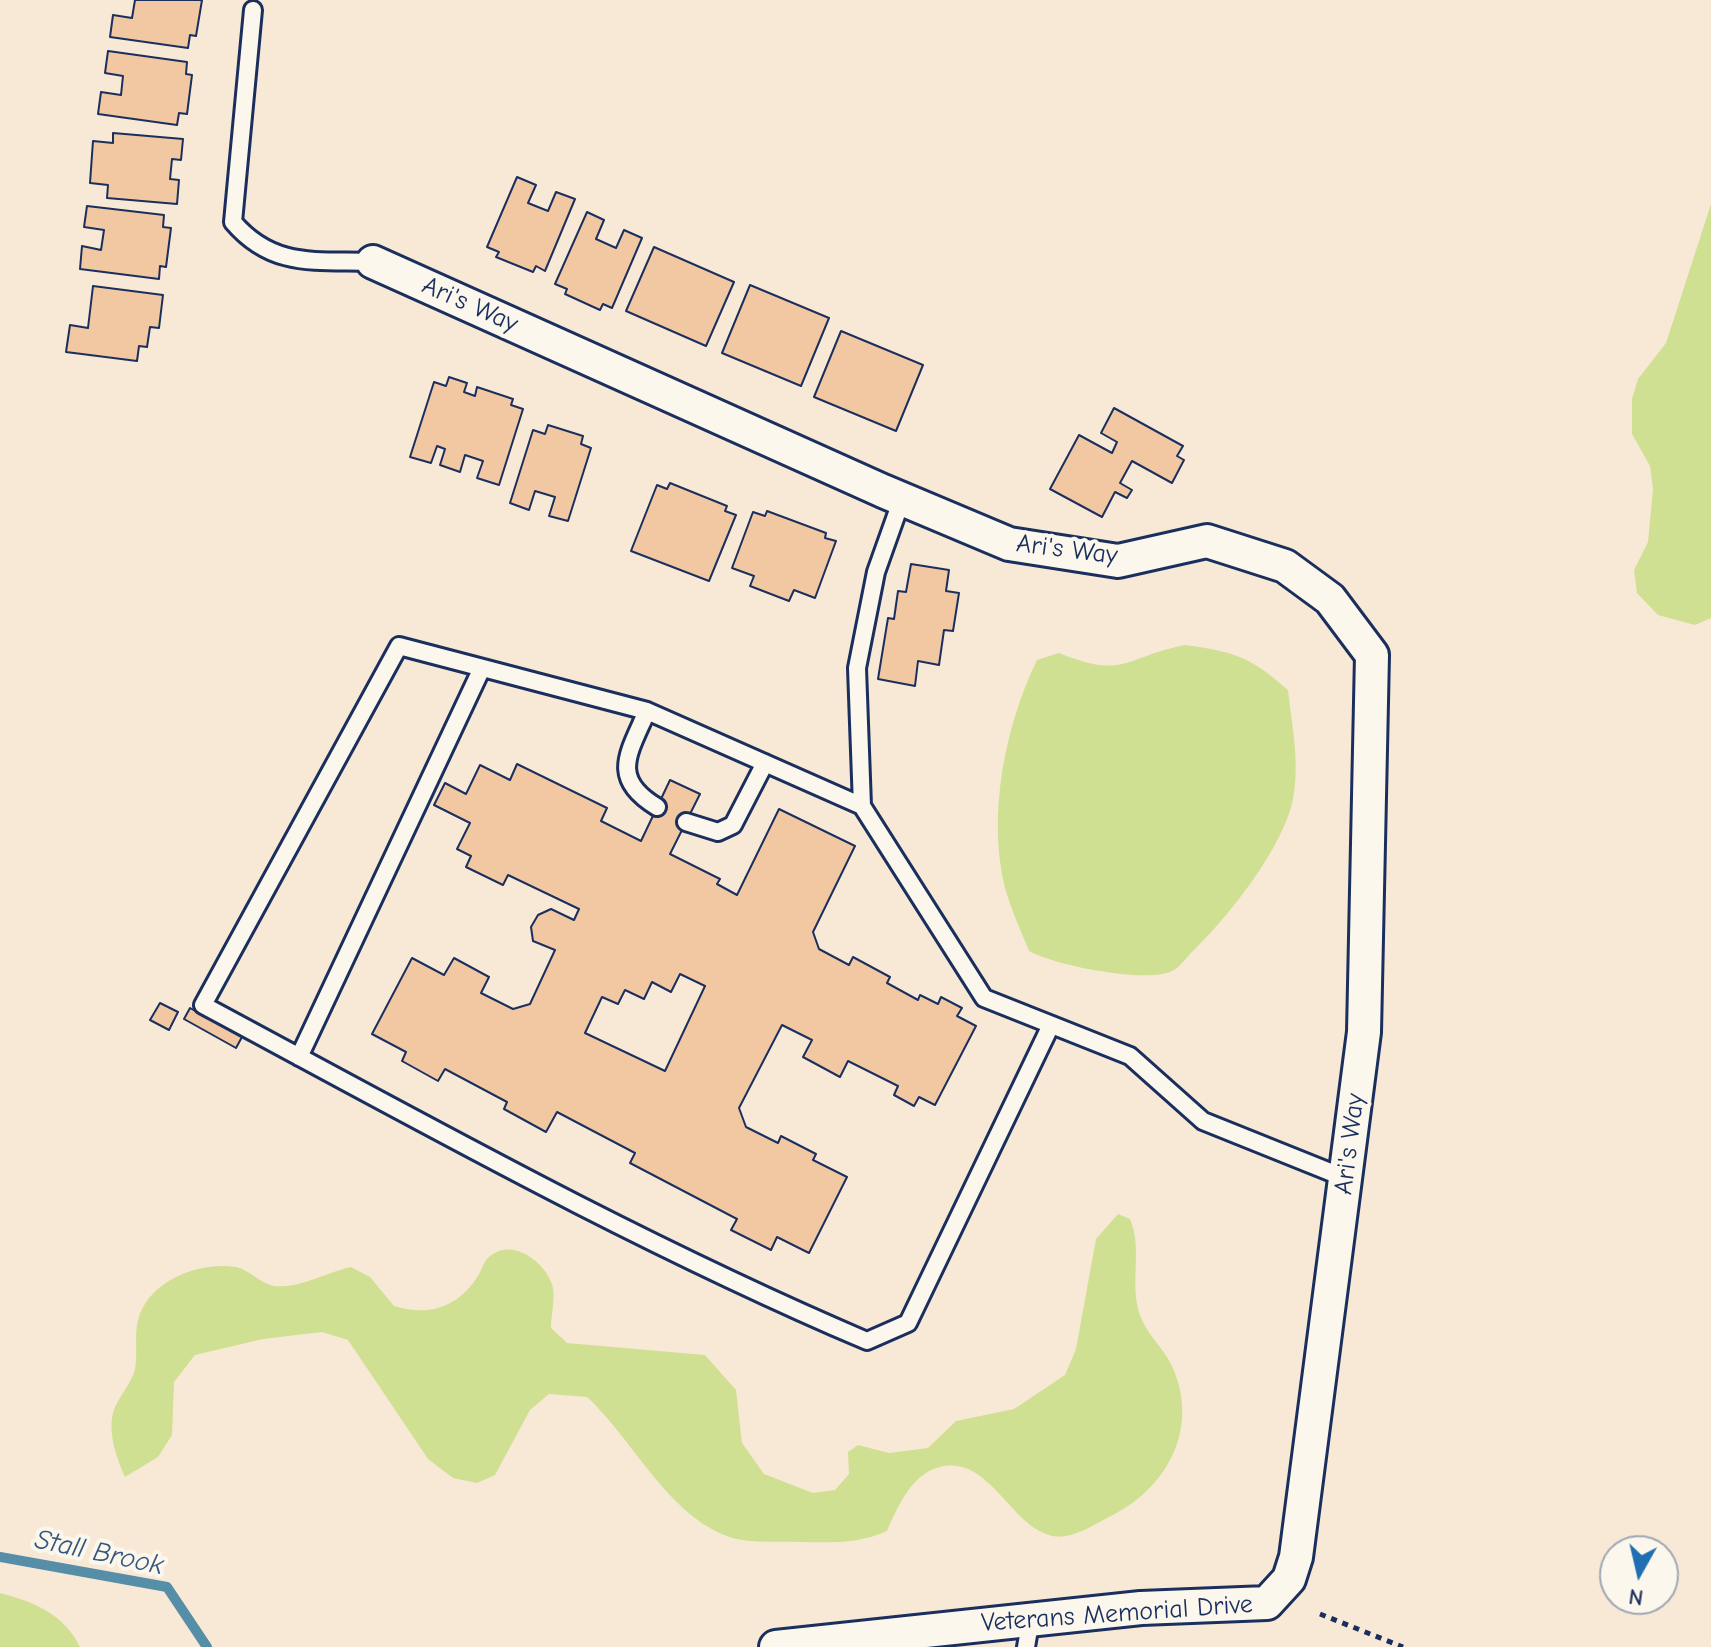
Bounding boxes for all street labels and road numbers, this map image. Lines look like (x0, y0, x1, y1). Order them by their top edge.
street label: Ari's Way (417, 270, 523, 340)
street label: Ari's Way (1015, 528, 1119, 572)
street label: Ari's Way (1328, 1092, 1372, 1196)
street label: Veterans Memorial Drive (980, 1589, 1254, 1639)

